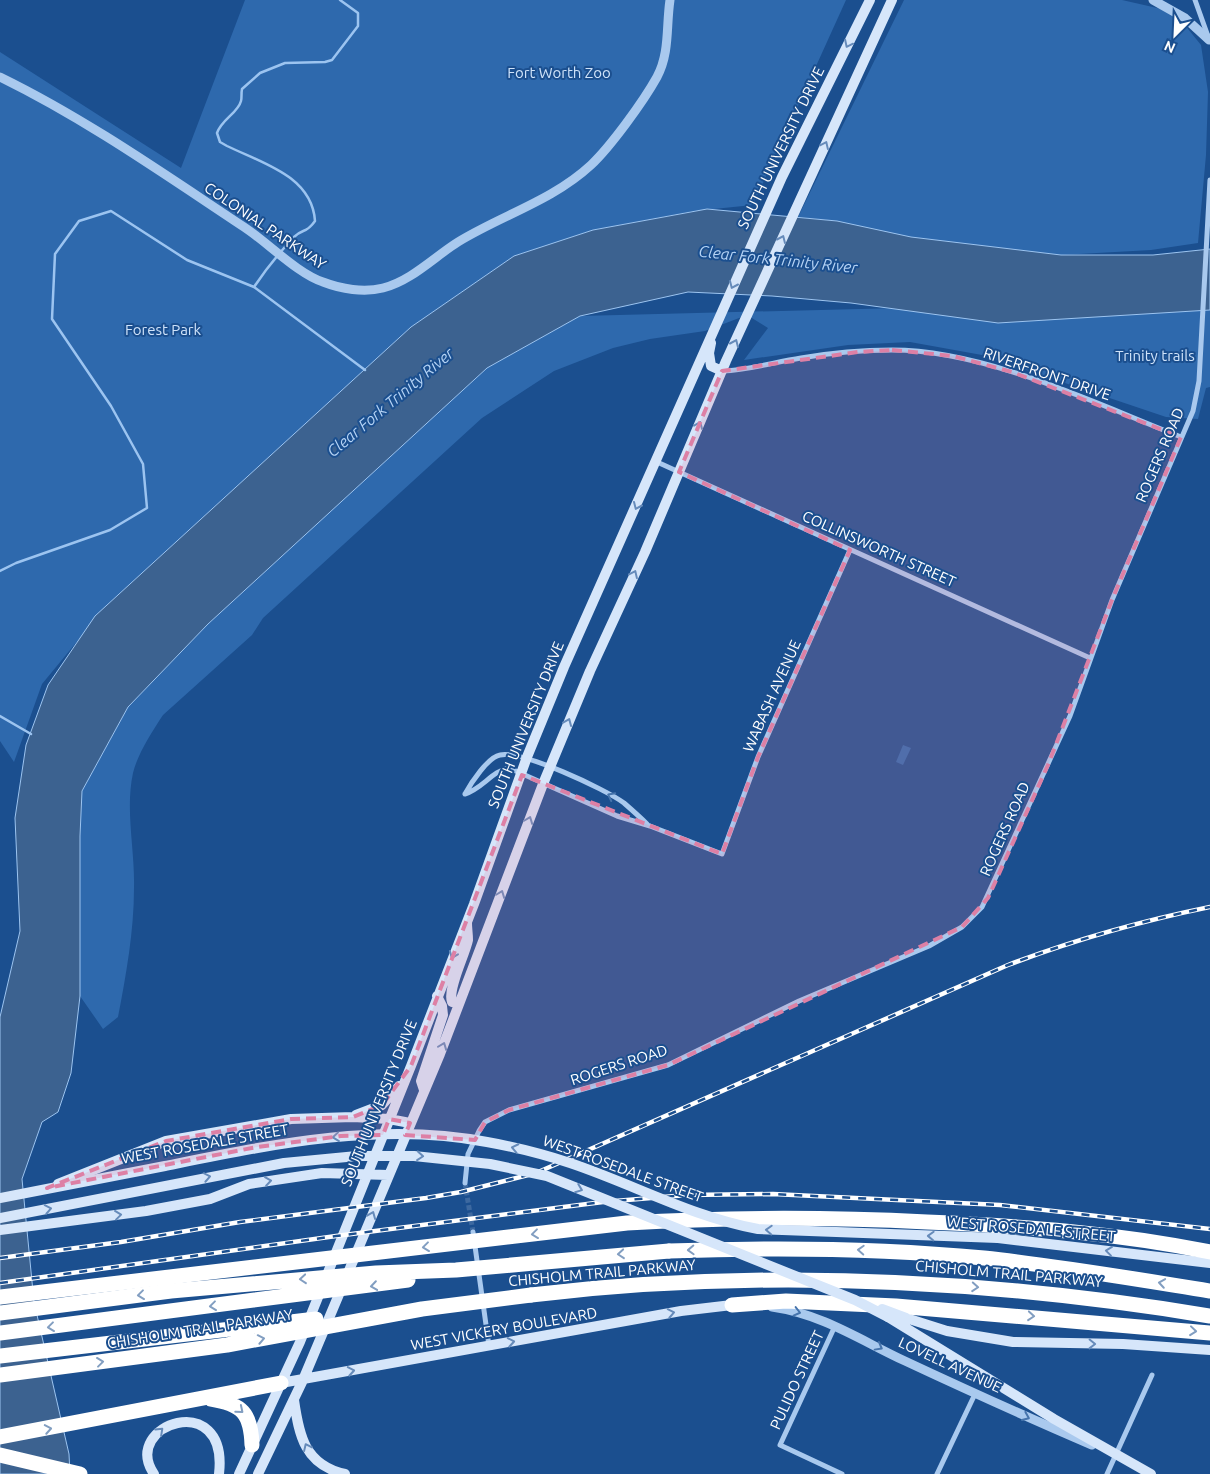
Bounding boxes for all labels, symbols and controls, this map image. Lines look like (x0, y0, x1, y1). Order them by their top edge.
north arrow (1150, 10, 1200, 60)
text: N (1162, 37, 1178, 56)
one-way arrow (844, 39, 854, 48)
park label: Fort Worth Zoo (507, 64, 611, 81)
street label: SOUTH UNIVERSITY DRIVE (734, 64, 827, 232)
one-way arrow (818, 141, 829, 150)
street label: COLONIAL PARKWAY (201, 179, 329, 273)
one-way arrow (775, 235, 786, 244)
water label: Clear Fork Trinity River (698, 242, 859, 276)
one-way arrow (729, 280, 740, 289)
park label: Forest Park (125, 321, 202, 338)
one-way arrow (728, 339, 739, 348)
water label: Clear Fork Trinity River (323, 343, 458, 460)
street label: RIVERFRONT DRIVE (981, 344, 1113, 403)
park label: Trinity trails (1115, 347, 1195, 364)
street label: ROGERS ROAD (1132, 405, 1187, 505)
one-way arrow (693, 421, 704, 430)
one-way arrow (633, 501, 644, 510)
street label: COLLINSWORTH STREET (800, 507, 959, 590)
one-way arrow (628, 570, 639, 579)
street label: WABASH AVENUE (739, 637, 804, 755)
street label: SOUTH UNIVERSITY DRIVE (484, 639, 567, 811)
one-way arrow (562, 718, 573, 727)
street label: ROGERS ROAD (976, 779, 1033, 878)
one-way arrow (607, 792, 616, 803)
one-way arrow (523, 816, 533, 825)
one-way arrow (495, 891, 505, 899)
one-way arrow (449, 951, 459, 959)
street label: SOUTH UNIVERSITY DRIVE (337, 1017, 420, 1189)
street label: ROGERS ROAD (568, 1041, 670, 1088)
one-way arrow (436, 1042, 447, 1051)
street label: WEST ROSEDALE STREET (120, 1120, 290, 1167)
one-way arrow (332, 1131, 340, 1142)
street label: WEST ROSEDALE STREET (541, 1132, 706, 1206)
one-way arrow (511, 1143, 520, 1154)
one-way arrow (417, 1151, 425, 1162)
one-way arrow (203, 1172, 212, 1182)
one-way arrow (264, 1176, 272, 1187)
one-way arrow (574, 1182, 583, 1193)
one-way arrow (43, 1204, 52, 1215)
one-way arrow (114, 1210, 122, 1221)
one-way arrow (365, 1211, 376, 1220)
street label: WEST ROSEDALE STREET (946, 1213, 1117, 1244)
one-way arrow (765, 1224, 773, 1235)
one-way arrow (531, 1228, 539, 1239)
one-way arrow (927, 1231, 935, 1241)
one-way arrow (422, 1241, 430, 1252)
one-way arrow (857, 1244, 865, 1255)
one-way arrow (687, 1245, 694, 1255)
one-way arrow (1105, 1246, 1113, 1257)
one-way arrow (616, 1248, 624, 1259)
street label: CHISHOLM TRAIL PARKWAY (508, 1256, 697, 1289)
street label: CHISHOLM TRAIL PARKWAY (915, 1257, 1104, 1290)
one-way arrow (298, 1274, 306, 1285)
one-way arrow (1157, 1278, 1166, 1288)
one-way arrow (369, 1280, 378, 1290)
one-way arrow (971, 1281, 979, 1292)
one-way arrow (137, 1289, 145, 1300)
one-way arrow (208, 1300, 216, 1311)
street label: WEST VICKERY BOULEVARD (409, 1304, 599, 1353)
street label: CHISHOLM TRAIL PARKWAY (106, 1305, 294, 1352)
one-way arrow (793, 1306, 802, 1317)
one-way arrow (666, 1309, 675, 1319)
one-way arrow (1028, 1311, 1036, 1322)
one-way arrow (47, 1321, 55, 1332)
one-way arrow (1190, 1325, 1198, 1336)
street label: PULIDO STREET (766, 1327, 827, 1432)
street label: LOVELL AVENUE (896, 1333, 1004, 1396)
one-way arrow (257, 1334, 266, 1345)
one-way arrow (507, 1338, 515, 1348)
one-way arrow (1088, 1339, 1096, 1349)
one-way arrow (873, 1341, 882, 1351)
one-way arrow (97, 1357, 105, 1368)
one-way arrow (347, 1367, 355, 1377)
one-way arrow (234, 1405, 243, 1413)
one-way arrow (1021, 1410, 1030, 1421)
one-way arrow (44, 1424, 52, 1434)
one-way arrow (154, 1428, 163, 1437)
one-way arrow (302, 1443, 313, 1452)

